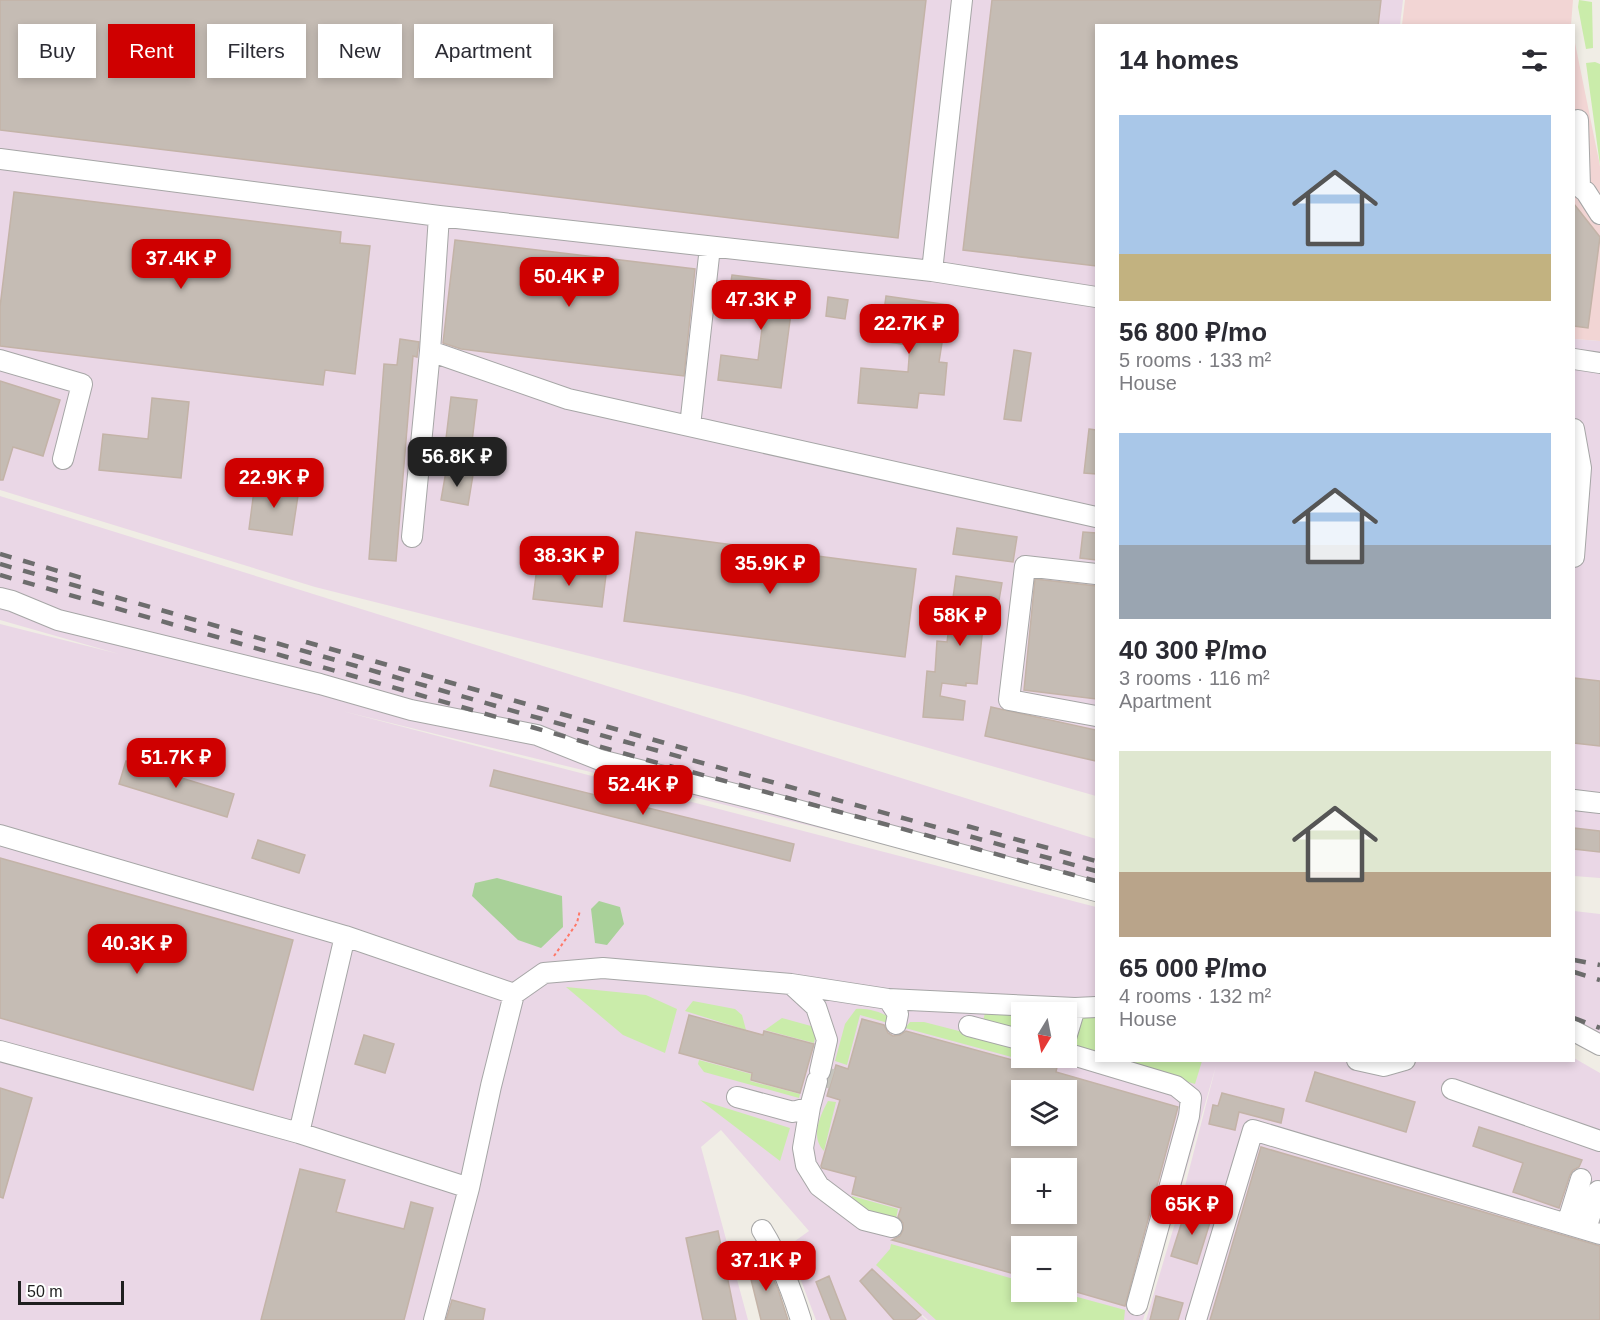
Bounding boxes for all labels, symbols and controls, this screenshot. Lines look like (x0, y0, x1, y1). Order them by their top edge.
chip: Buy (18, 24, 96, 78)
chip: Rent (108, 24, 195, 78)
chip: Filters (207, 24, 306, 78)
chip: New (318, 24, 402, 78)
chip: Apartment (414, 24, 553, 78)
icon: filters (1518, 44, 1551, 77)
text: 14 homes (1119, 45, 1239, 75)
icon: home (1281, 154, 1389, 262)
pin: 37.4K ₽ (126, 239, 236, 290)
text: 37.4K ₽ (146, 247, 216, 269)
pin: 50.4K ₽ (514, 257, 624, 308)
text: 50.4K ₽ (534, 265, 604, 287)
pin: 47.3K ₽ (706, 280, 816, 331)
text: 47.3K ₽ (726, 288, 796, 310)
pin: 22.7K ₽ (854, 304, 964, 355)
text: 22.7K ₽ (874, 312, 944, 334)
text: 56 800 ₽/mo (1119, 317, 1267, 347)
text: 5 rooms · 133 m² (1119, 349, 1271, 371)
text: House (1119, 372, 1177, 394)
pin: 56.8K ₽ (402, 437, 512, 488)
text: 56.8K ₽ (422, 445, 492, 467)
pin: 22.9K ₽ (219, 458, 329, 509)
text: 22.9K ₽ (239, 466, 309, 488)
icon: home (1281, 472, 1389, 580)
pin: 38.3K ₽ (514, 536, 624, 587)
text: 38.3K ₽ (534, 544, 604, 566)
pin: 35.9K ₽ (715, 544, 825, 595)
text: 35.9K ₽ (735, 552, 805, 574)
pin: 58K ₽ (918, 596, 1002, 647)
text: 58K ₽ (933, 604, 987, 626)
text: 40 300 ₽/mo (1119, 635, 1267, 665)
text: 3 rooms · 116 m² (1119, 667, 1270, 689)
text: Apartment (1119, 690, 1211, 712)
pin: 51.7K ₽ (121, 738, 231, 789)
text: 51.7K ₽ (141, 746, 211, 768)
pin: 52.4K ₽ (588, 765, 698, 816)
text: 52.4K ₽ (608, 773, 678, 795)
icon: home (1281, 790, 1389, 898)
pin: 40.3K ₽ (82, 924, 192, 975)
text: 40.3K ₽ (102, 932, 172, 954)
text: 65 000 ₽/mo (1119, 953, 1267, 983)
text: 4 rooms · 132 m² (1119, 985, 1271, 1007)
north arrow (1011, 1002, 1077, 1068)
map controls (1011, 1002, 1077, 1302)
text: House (1119, 1008, 1177, 1030)
button: layers (1011, 1080, 1077, 1146)
button: + (1011, 1158, 1077, 1224)
pin: 65K ₽ (1150, 1185, 1234, 1236)
text: 65K ₽ (1165, 1193, 1219, 1215)
button: − (1011, 1236, 1077, 1302)
pin: 37.1K ₽ (711, 1241, 821, 1292)
text: 37.1K ₽ (731, 1249, 801, 1271)
scale bar (18, 1278, 124, 1306)
text: 50 m (27, 1283, 63, 1300)

